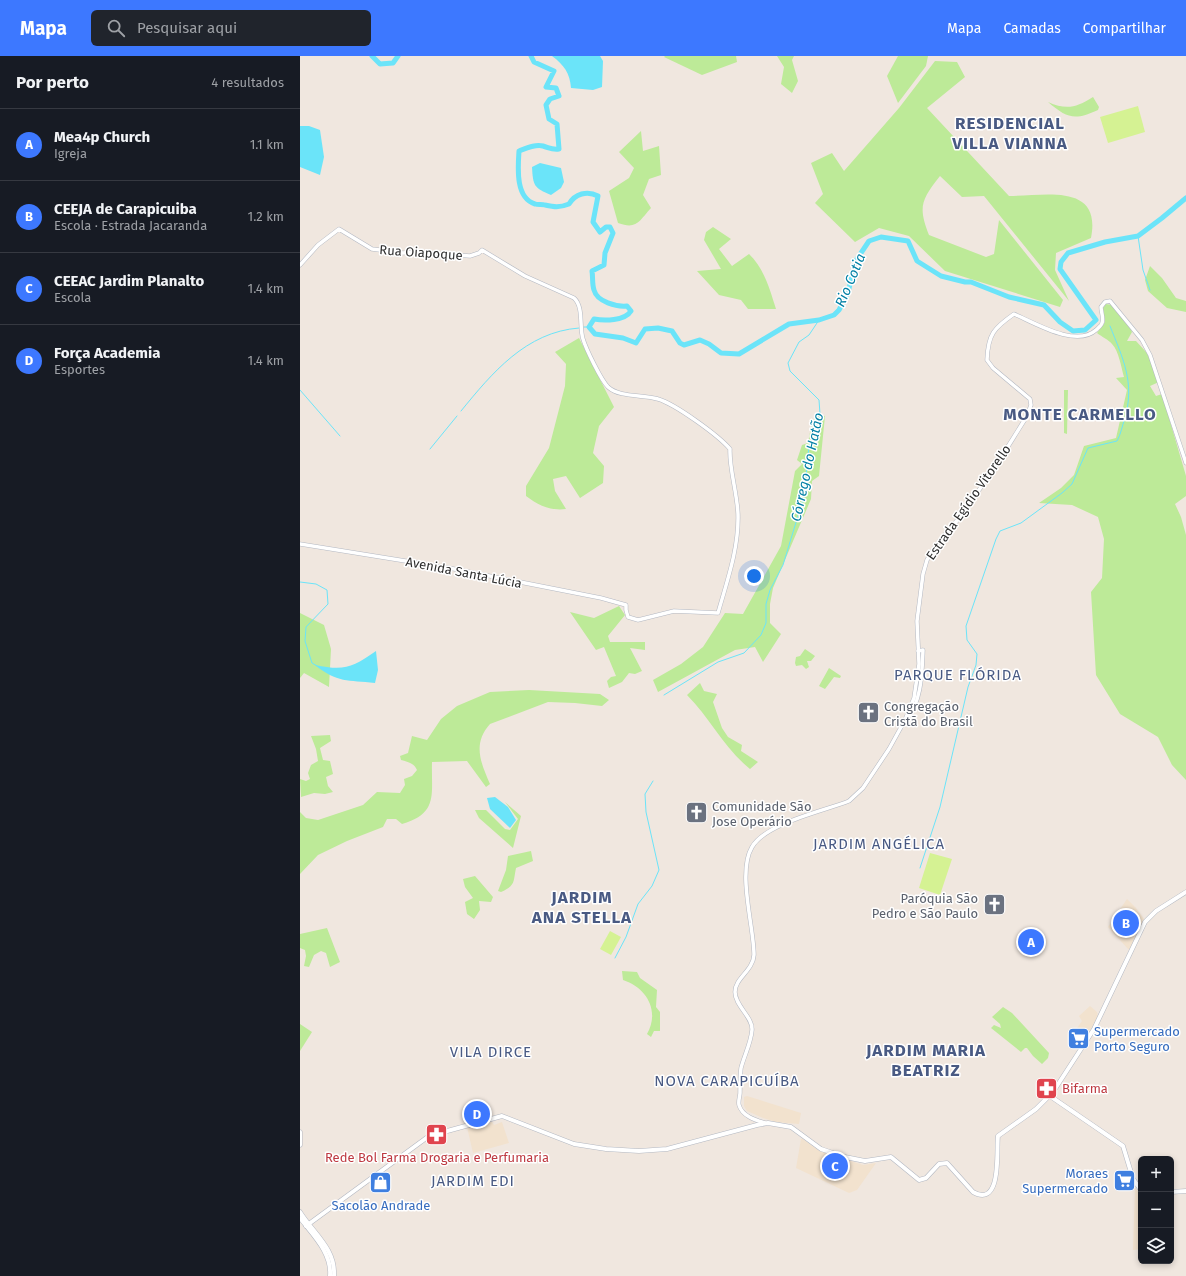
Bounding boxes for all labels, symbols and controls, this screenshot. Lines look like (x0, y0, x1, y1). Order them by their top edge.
search box (91, 10, 371, 46)
text: Mapa (20, 17, 67, 40)
icon: search (105, 17, 127, 39)
text: Pesquisar aqui (137, 19, 237, 37)
text: Mapa (947, 20, 981, 37)
text: Camadas (1003, 20, 1061, 37)
text: Compartilhar (1083, 20, 1166, 37)
text: Por perto (16, 72, 89, 93)
text: 4 resultados (211, 75, 284, 90)
district label: RESIDENCIAL VILLA VIANNA (951, 113, 1068, 154)
text: Mea4p Church (54, 128, 150, 146)
text: A (25, 137, 33, 152)
text: 1.1 km (250, 137, 284, 152)
text: Igreja (54, 146, 87, 161)
text: CEEJA de Carapicuiba (54, 200, 197, 218)
text: B (25, 209, 33, 224)
text: 1.2 km (248, 209, 284, 224)
text: Escola · Estrada Jacaranda (54, 218, 207, 233)
street label: Rua Oiapoque (379, 242, 463, 263)
water label: Rio Cotia (832, 251, 869, 309)
text: CEEAC Jardim Planalto (54, 272, 204, 290)
text: C (25, 281, 33, 296)
text: 1.4 km (248, 281, 284, 296)
text: Escola (54, 290, 91, 305)
text: Força Academia (54, 344, 160, 362)
text: D (25, 353, 33, 368)
text: 1.4 km (248, 353, 284, 368)
text: Esportes (54, 362, 105, 377)
district label: MONTE CARMELLO (1003, 404, 1157, 425)
water label: Córrego do Hatão (788, 411, 827, 523)
street label: Estrada Egídio Vitorello (923, 442, 1014, 563)
street label: Avenida Santa Lúcia (404, 554, 523, 591)
your location (744, 566, 764, 586)
district label: PARQUE FLÓRIDA (894, 666, 1022, 684)
place label: Congregação Cristã do Brasil (884, 699, 973, 729)
church icon: Congregação Cristã do Brasil (855, 700, 881, 726)
place label: Comunidade São Jose Operário (712, 799, 812, 829)
church icon: Comunidade São Jose Operário (683, 800, 709, 826)
district label: JARDIM ANGÉLICA (813, 835, 945, 853)
district label: JARDIM ANA STELLA (531, 887, 632, 928)
place label: Paróquia São Pedro e São Paulo (872, 891, 978, 921)
church icon: Paróquia São Pedro e São Paulo (981, 892, 1007, 918)
pin: B (1113, 908, 1139, 938)
pin: A (1018, 927, 1044, 957)
place label: Supermercado Porto Seguro (1094, 1024, 1180, 1054)
supermarket icon: Supermercado Porto Seguro (1065, 1025, 1091, 1051)
district label: JARDIM MARIA BEATRIZ (865, 1040, 986, 1081)
district label: VILA DIRCE (450, 1043, 532, 1061)
district label: NOVA CARAPICUÍBA (654, 1072, 800, 1090)
pharmacy icon: Bifarma (1034, 1075, 1060, 1101)
place label: Bifarma (1062, 1081, 1108, 1096)
pin: D (464, 1099, 490, 1129)
pharmacy icon: Rede Bol Farma Drogaria e Perfumaria (424, 1122, 450, 1148)
place label: Rede Bol Farma Drogaria e Perfumaria (325, 1150, 549, 1165)
pin: C (822, 1151, 848, 1181)
map controls (1138, 1156, 1174, 1264)
button: + (1138, 1156, 1174, 1192)
place label: Moraes Supermercado (1022, 1166, 1108, 1196)
supermarket icon: Moraes Supermercado (1111, 1167, 1137, 1193)
shop icon: Sacolão Andrade (368, 1170, 394, 1196)
district label: JARDIM EDI (431, 1172, 515, 1190)
button: − (1138, 1192, 1174, 1228)
place label: Sacolão Andrade (332, 1198, 430, 1213)
button: layers (1138, 1228, 1174, 1264)

